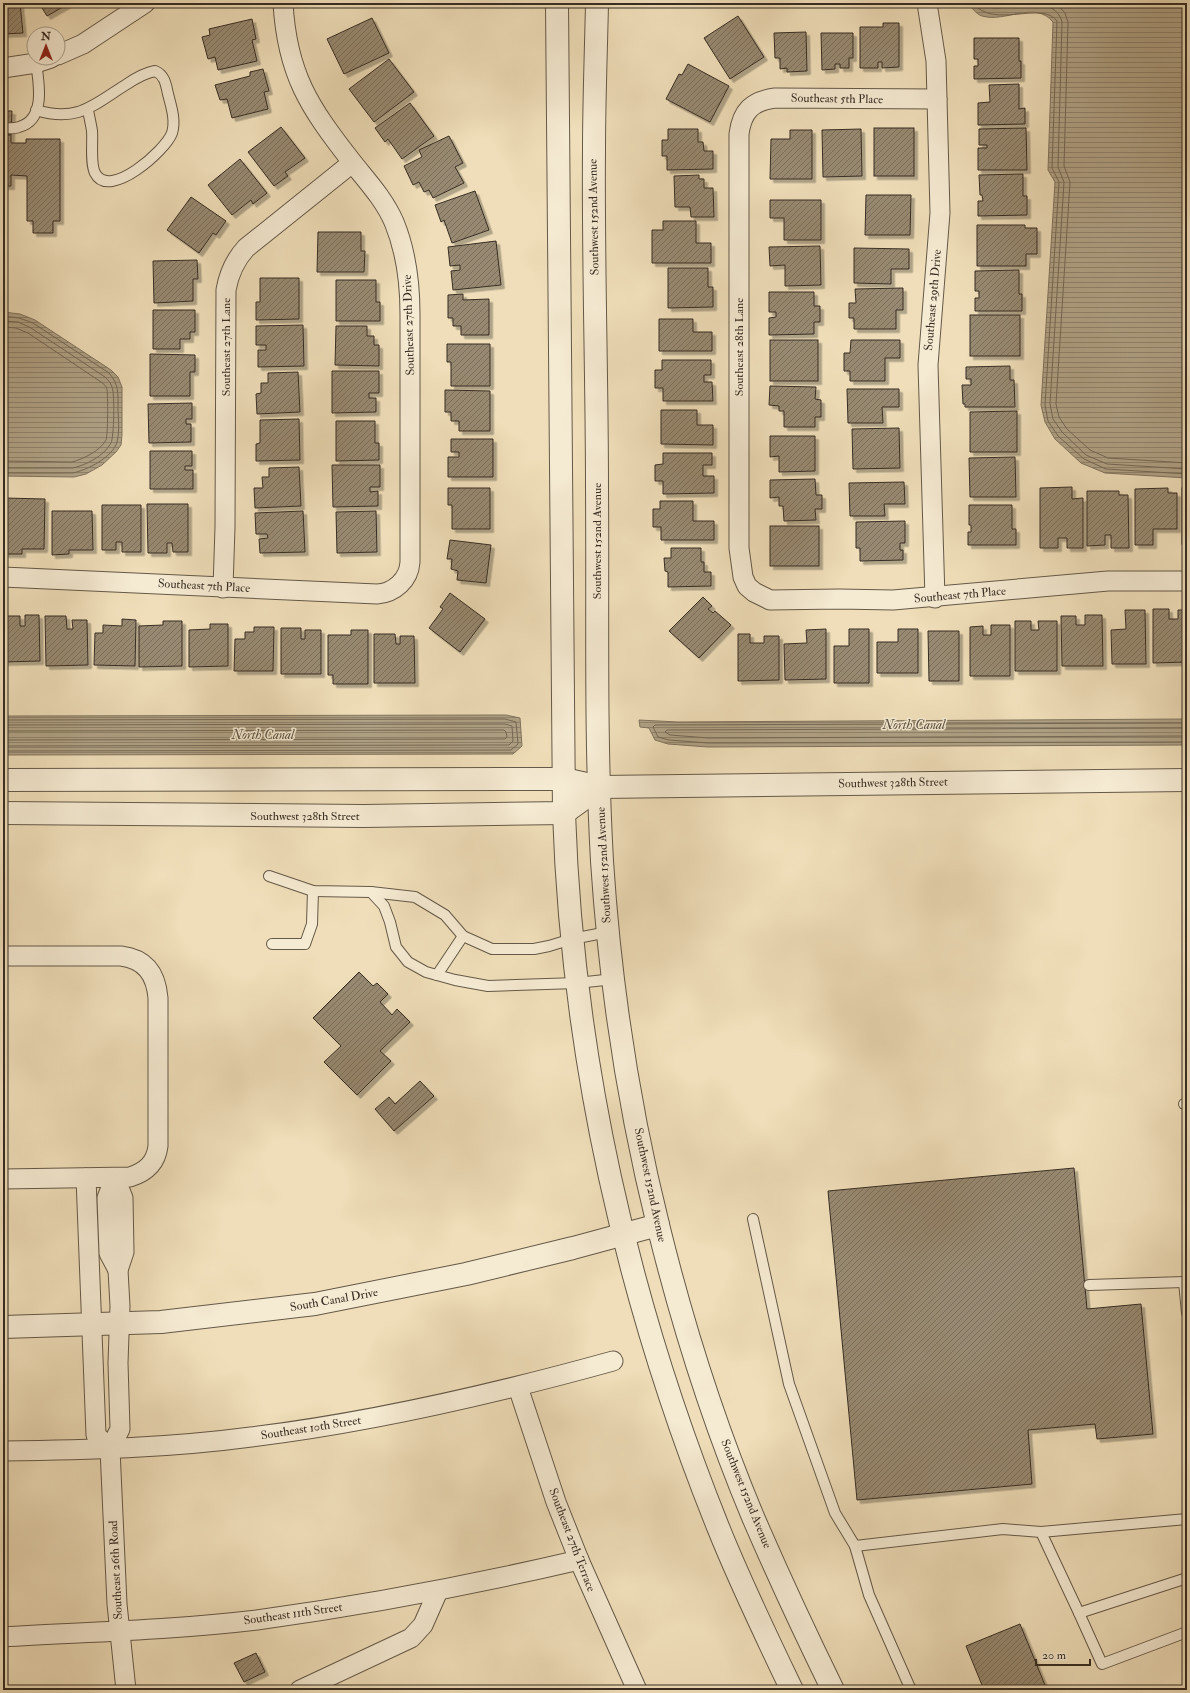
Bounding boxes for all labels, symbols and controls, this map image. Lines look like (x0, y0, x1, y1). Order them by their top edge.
north arrow (26, 26, 66, 66)
text: N (40, 30, 52, 43)
street label: Southeast 5th Place (791, 91, 883, 107)
street label: Southwest 152nd Avenue (585, 159, 603, 275)
street label: Southeast 29th Drive (921, 249, 945, 351)
street label: Southeast 27th Drive (400, 274, 418, 376)
street label: Southeast 27th Lane (219, 298, 234, 396)
street label: Southeast 28th Lane (732, 298, 747, 396)
street label: Southwest 152nd Avenue (590, 483, 605, 599)
street label: Southeast 7th Place (157, 576, 251, 596)
street label: Southeast 7th Place (913, 584, 1007, 606)
water label: North Canal (882, 717, 946, 733)
water label: North Canal (231, 727, 295, 743)
street label: Southwest 328th Street (838, 775, 948, 791)
street label: Southwest 152nd Avenue (593, 806, 615, 924)
street label: Southwest 328th Street (250, 809, 360, 824)
street label: Southwest 152nd Avenue (631, 1127, 669, 1243)
street label: South Canal Drive (289, 1285, 379, 1315)
street label: Southeast 10th Street (260, 1413, 362, 1443)
street label: Southwest 152nd Avenue (717, 1437, 775, 1551)
street label: Southeast 27th Terrace (545, 1486, 599, 1594)
street label: Southeast 26th Road (106, 1520, 126, 1620)
street label: Southeast 11th Street (243, 1600, 343, 1628)
scale bar (1036, 1641, 1090, 1667)
text: 20 m (1042, 1648, 1067, 1663)

